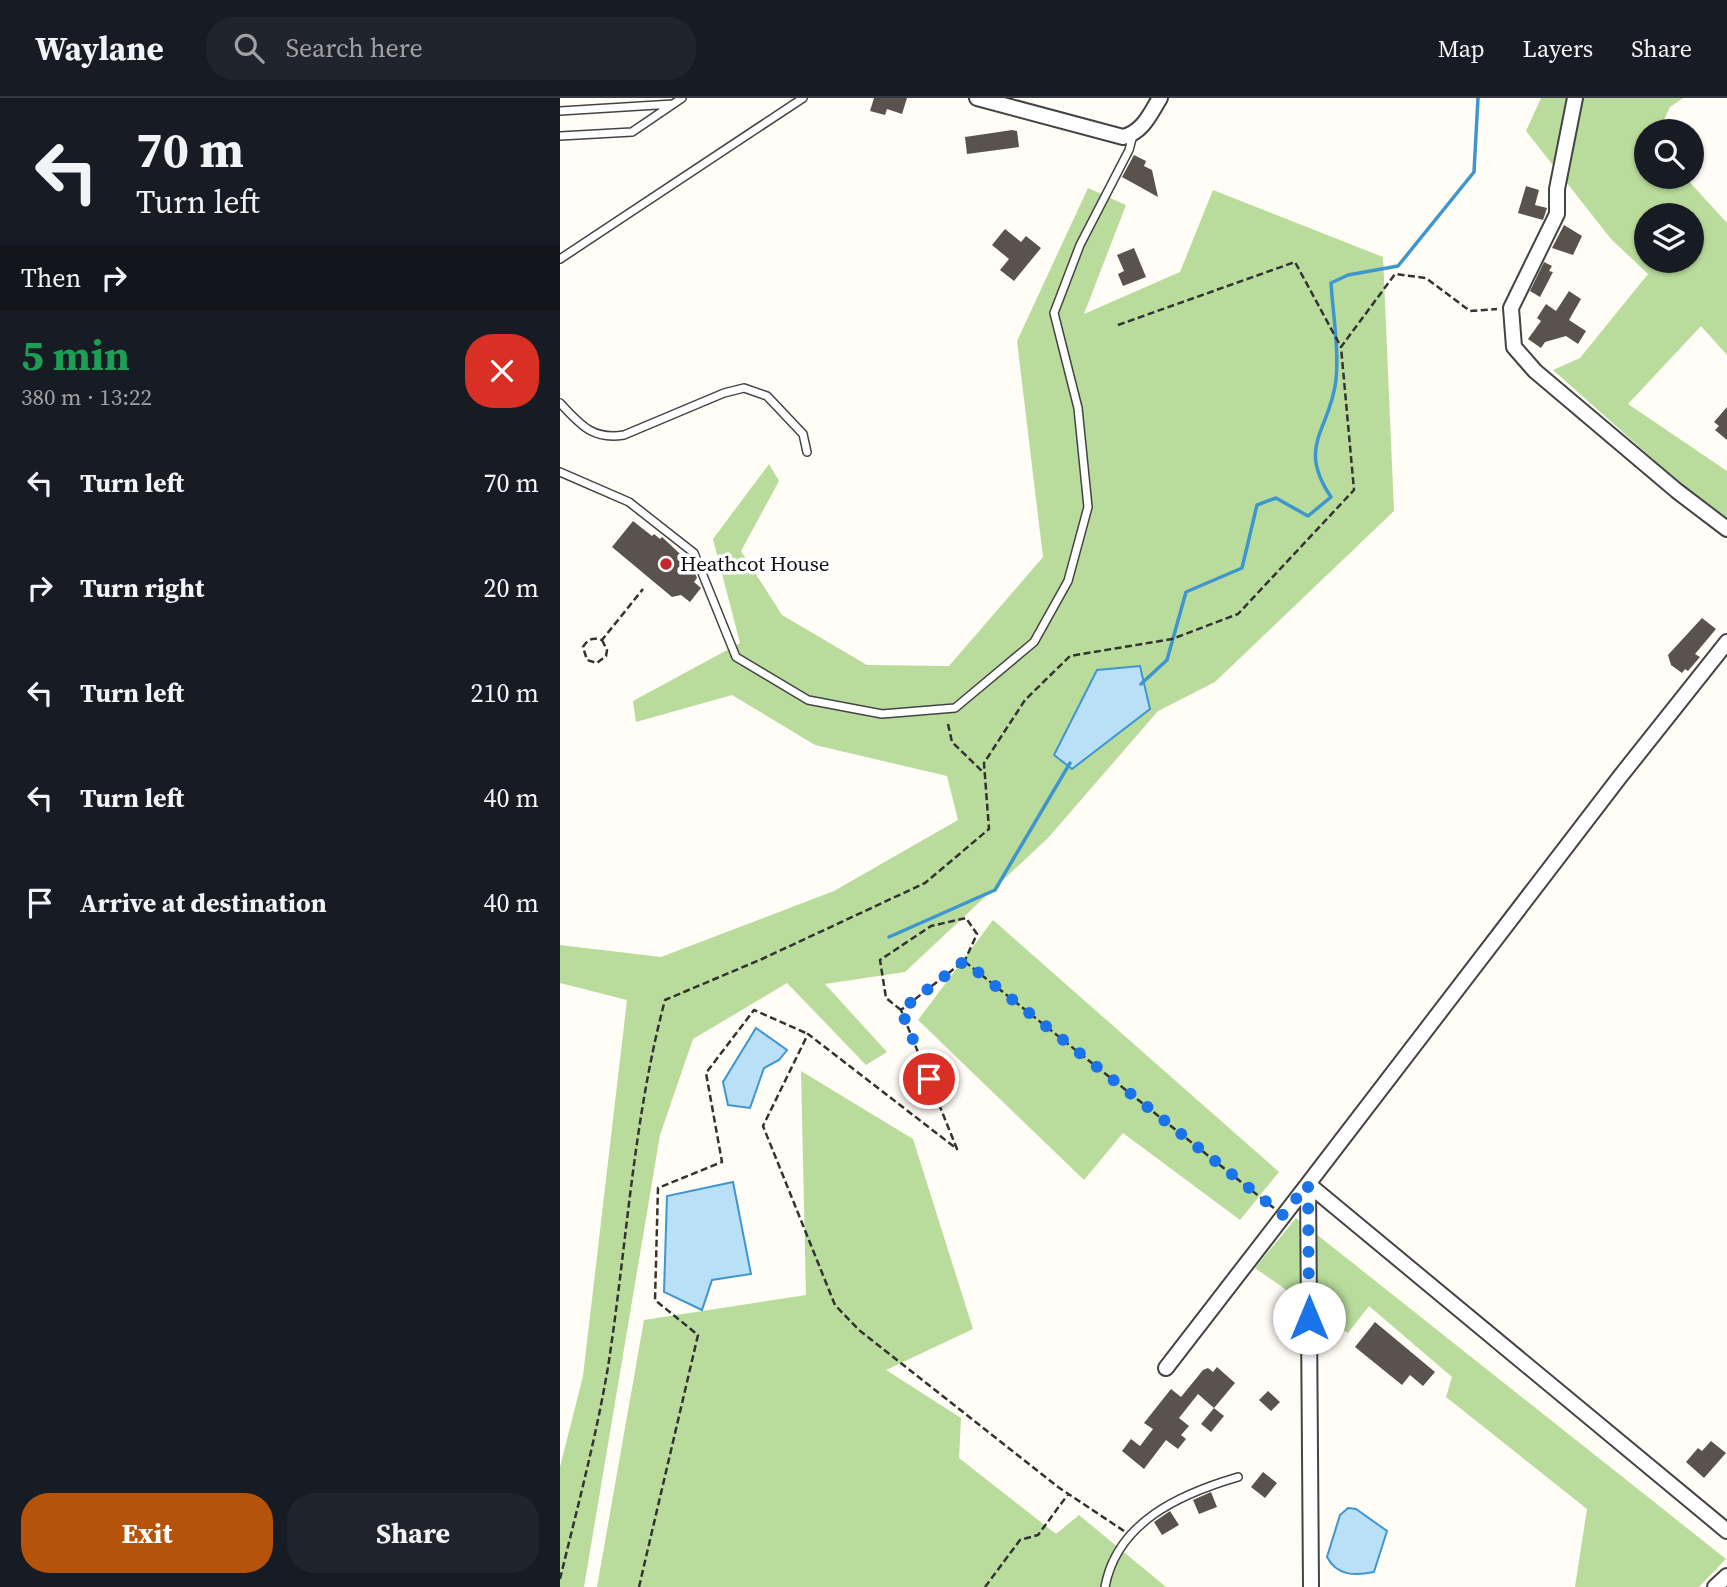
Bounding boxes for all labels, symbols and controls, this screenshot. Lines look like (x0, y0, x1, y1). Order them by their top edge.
search box (206, 17, 696, 80)
text: Waylane (35, 26, 164, 71)
icon: search (230, 29, 268, 67)
text: Search here (286, 30, 423, 66)
text: Map (1438, 32, 1485, 65)
text: Layers (1523, 32, 1593, 65)
text: Share (1631, 32, 1692, 65)
text: 70 m (136, 116, 244, 183)
map controls (1634, 119, 1704, 273)
button: search (1634, 119, 1704, 189)
icon: left (21, 126, 112, 217)
text: Turn left (136, 180, 260, 224)
button: layers (1634, 203, 1704, 273)
icon: right (95, 259, 133, 297)
text: Then (21, 260, 81, 296)
text: 5 min (21, 326, 130, 384)
button: close (465, 334, 539, 408)
text: 380 m · 13:22 (21, 381, 152, 413)
icon: left (21, 464, 59, 502)
text: Turn left (80, 465, 184, 501)
text: 70 m (484, 465, 539, 501)
place label: Heathcot House (680, 549, 830, 578)
marker: Heathcot House (658, 556, 674, 572)
icon: right (21, 569, 59, 607)
text: Turn right (80, 570, 204, 606)
text: 20 m (484, 570, 539, 606)
icon: left (21, 674, 59, 712)
text: Turn left (80, 675, 184, 711)
text: 210 m (471, 675, 539, 711)
icon: left (21, 779, 59, 817)
text: Turn left (80, 780, 184, 816)
text: 40 m (484, 780, 539, 816)
icon: arrive (21, 884, 59, 922)
text: Arrive at destination (80, 885, 327, 921)
text: 40 m (484, 885, 539, 921)
pin (899, 1049, 959, 1109)
icon: arrive (910, 1060, 948, 1098)
position arrow (1272, 1281, 1346, 1355)
button: Exit (21, 1493, 273, 1573)
button: Share (287, 1493, 539, 1573)

